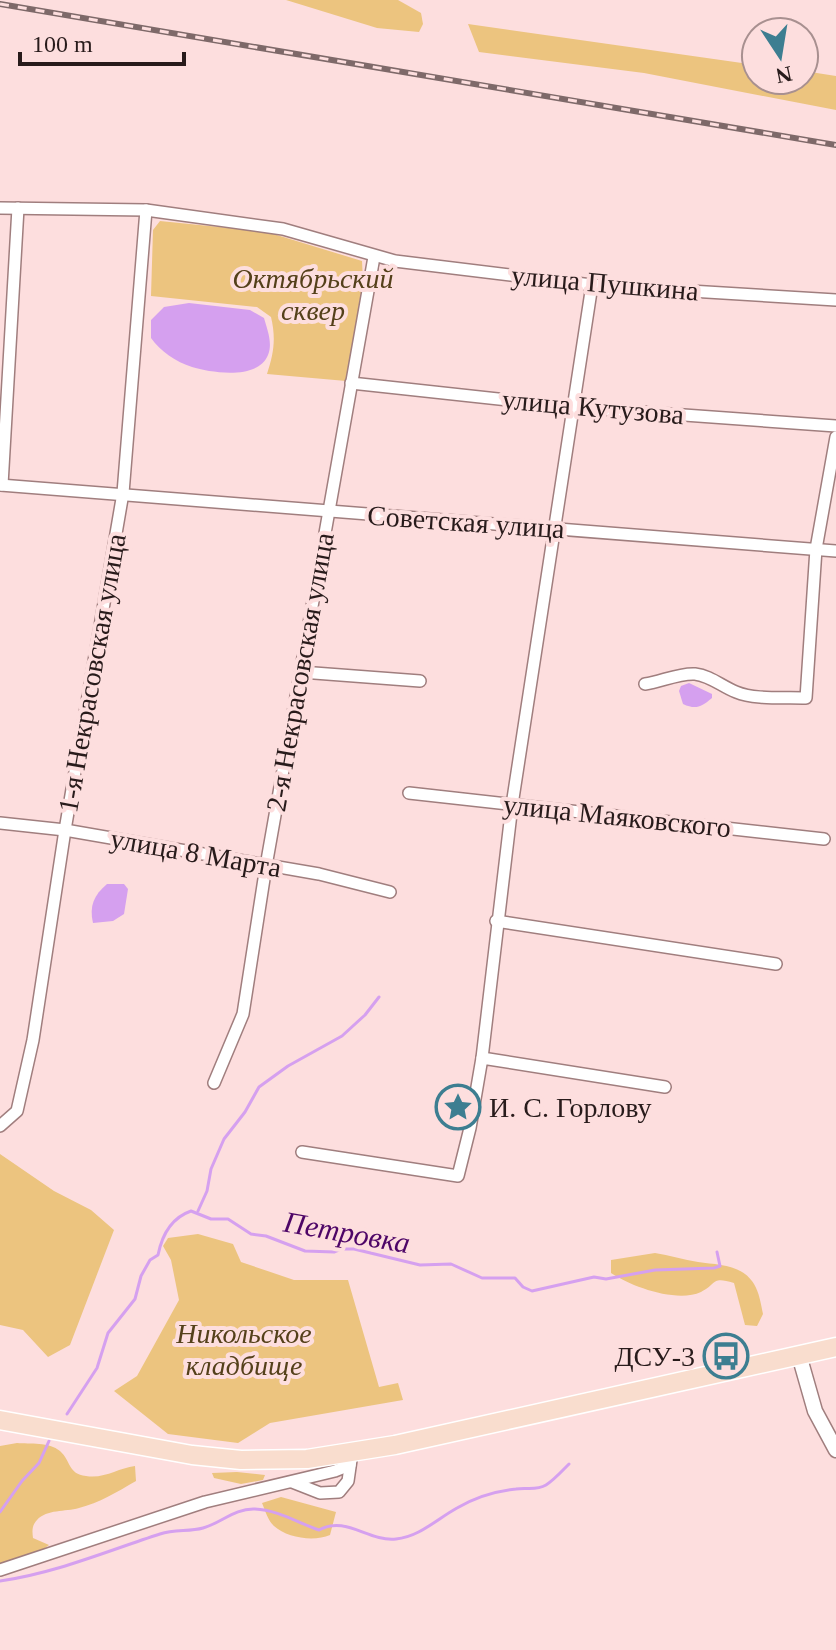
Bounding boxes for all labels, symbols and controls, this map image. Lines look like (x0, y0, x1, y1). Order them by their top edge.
scale bar (20, 16, 184, 66)
north arrow (740, 16, 820, 96)
text: 100 m (32, 31, 93, 57)
text: N (774, 61, 794, 89)
street label: улица Пушкина (510, 259, 701, 307)
park label: Октябрьский сквер (233, 263, 393, 326)
street label: улица Кутузова (501, 384, 686, 430)
street label: Советская улица (366, 500, 566, 544)
street label: 2-я Некрасовская улица (260, 530, 340, 814)
street label: 1-я Некрасовская улица (52, 531, 132, 815)
street label: улица Маяковского (502, 789, 732, 843)
street label: улица 8 Марта (108, 823, 284, 883)
place icon: И. С. Горлову (434, 1083, 482, 1131)
place label: И. С. Горлову (489, 1092, 652, 1123)
water label: Петровка (280, 1205, 413, 1259)
park label: Никольское кладбище (175, 1318, 312, 1381)
bus stop icon: ДСУ-3 (702, 1332, 750, 1380)
place label: ДСУ-3 (614, 1341, 695, 1372)

